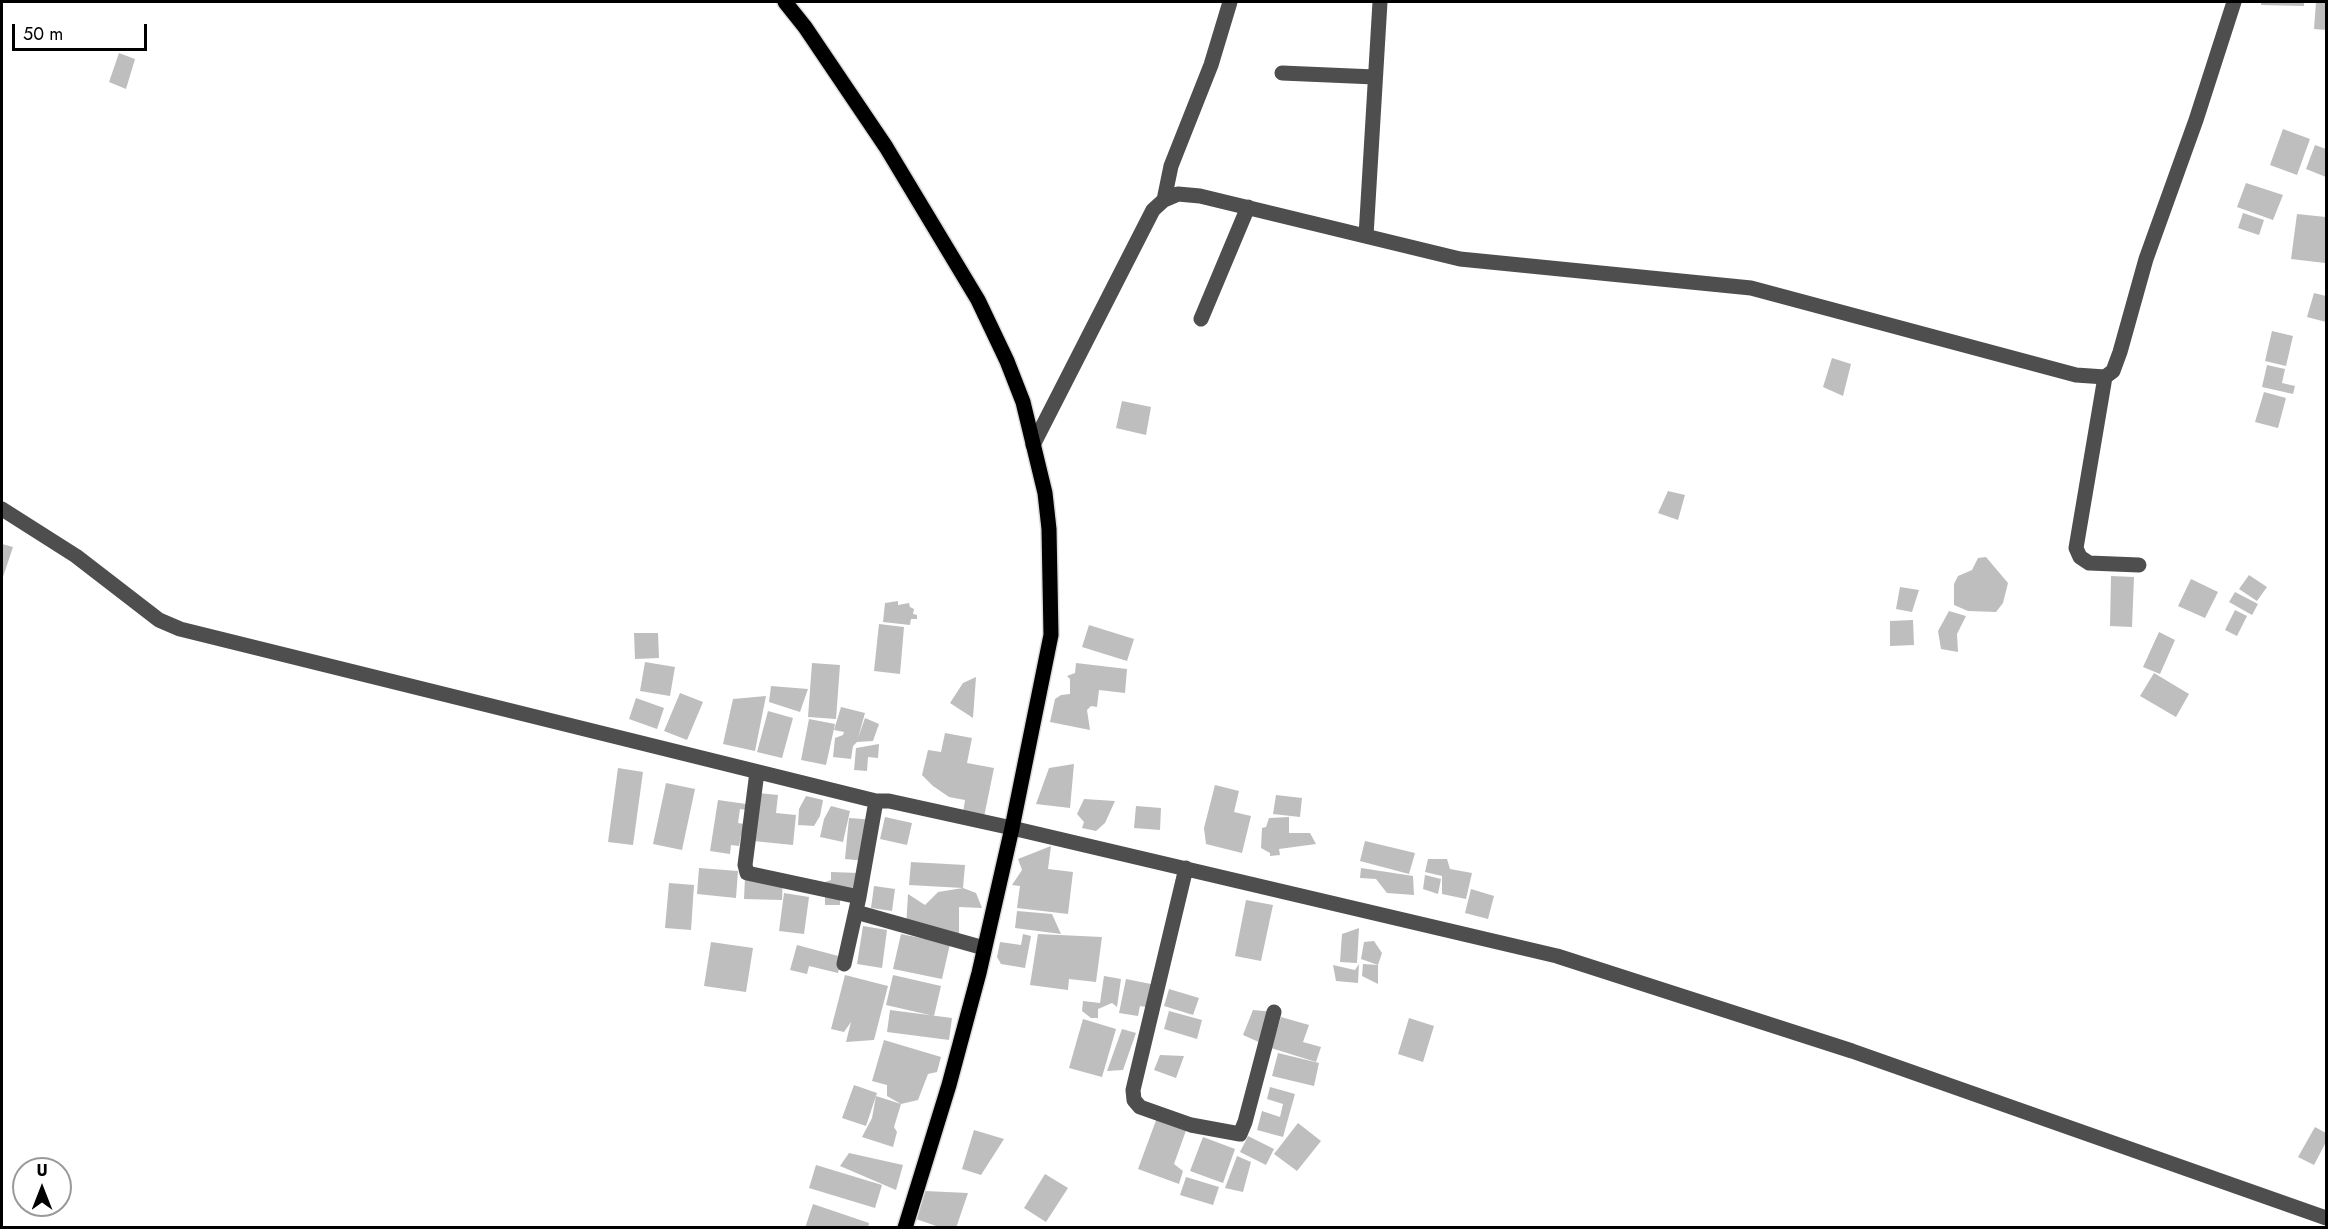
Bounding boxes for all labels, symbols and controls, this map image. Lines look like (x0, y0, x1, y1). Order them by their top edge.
scale bar (15, 12, 150, 50)
text: 50 m (23, 21, 63, 47)
north arrow (12, 1157, 72, 1217)
text: U (36, 1159, 48, 1182)

